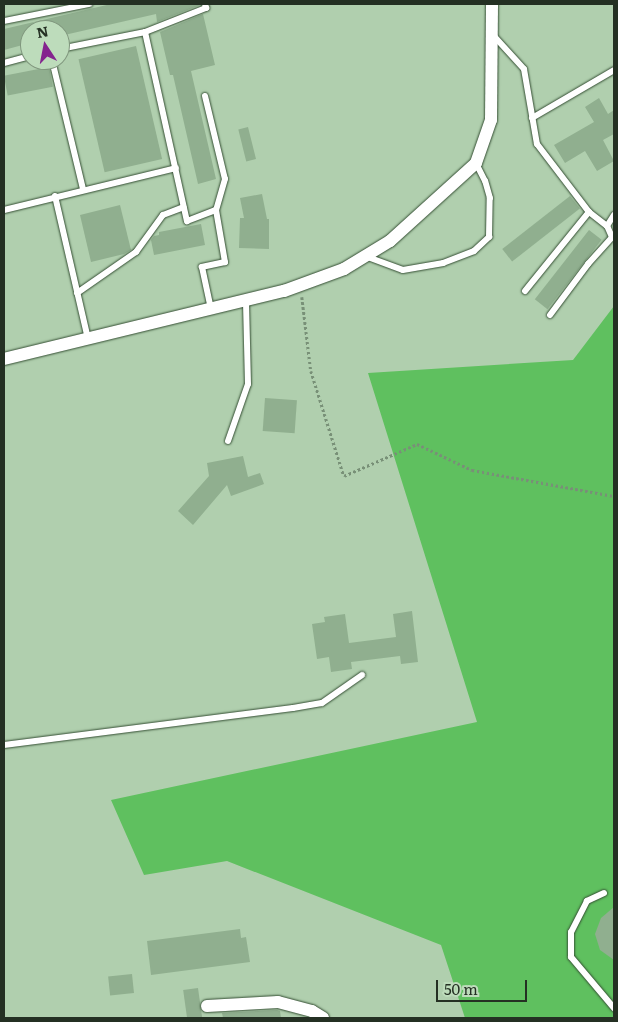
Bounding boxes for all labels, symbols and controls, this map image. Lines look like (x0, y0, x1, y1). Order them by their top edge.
north arrow (20, 20, 70, 70)
text: N (35, 20, 50, 42)
scale bar (438, 970, 529, 1002)
text: 50 m (444, 977, 478, 1000)

